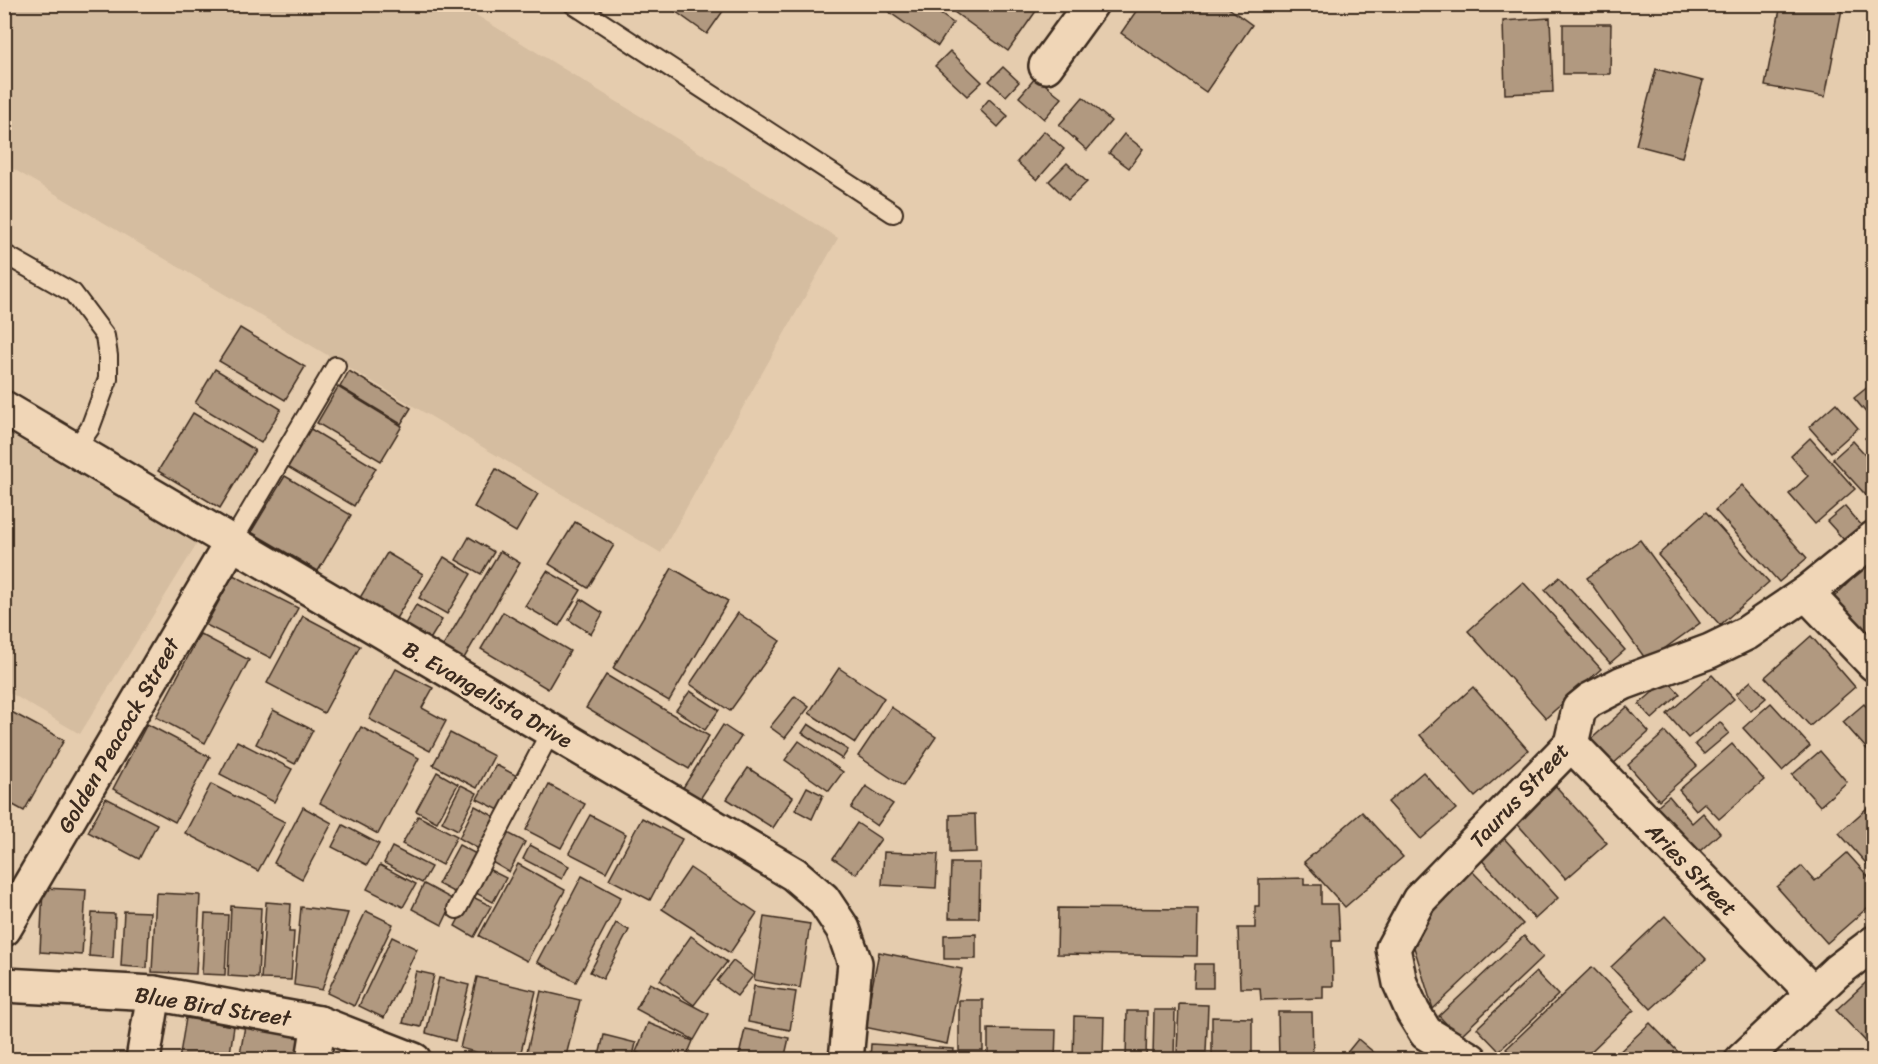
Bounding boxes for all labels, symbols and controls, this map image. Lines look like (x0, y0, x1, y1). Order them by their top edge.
street label: Golden Peacock Street (46, 629, 191, 841)
street label: B. Evangelista Drive (395, 630, 581, 759)
street label: Taurus Street (1460, 733, 1579, 858)
street label: Aries Street (1635, 812, 1748, 926)
street label: Blue Bird Street (132, 975, 295, 1038)

